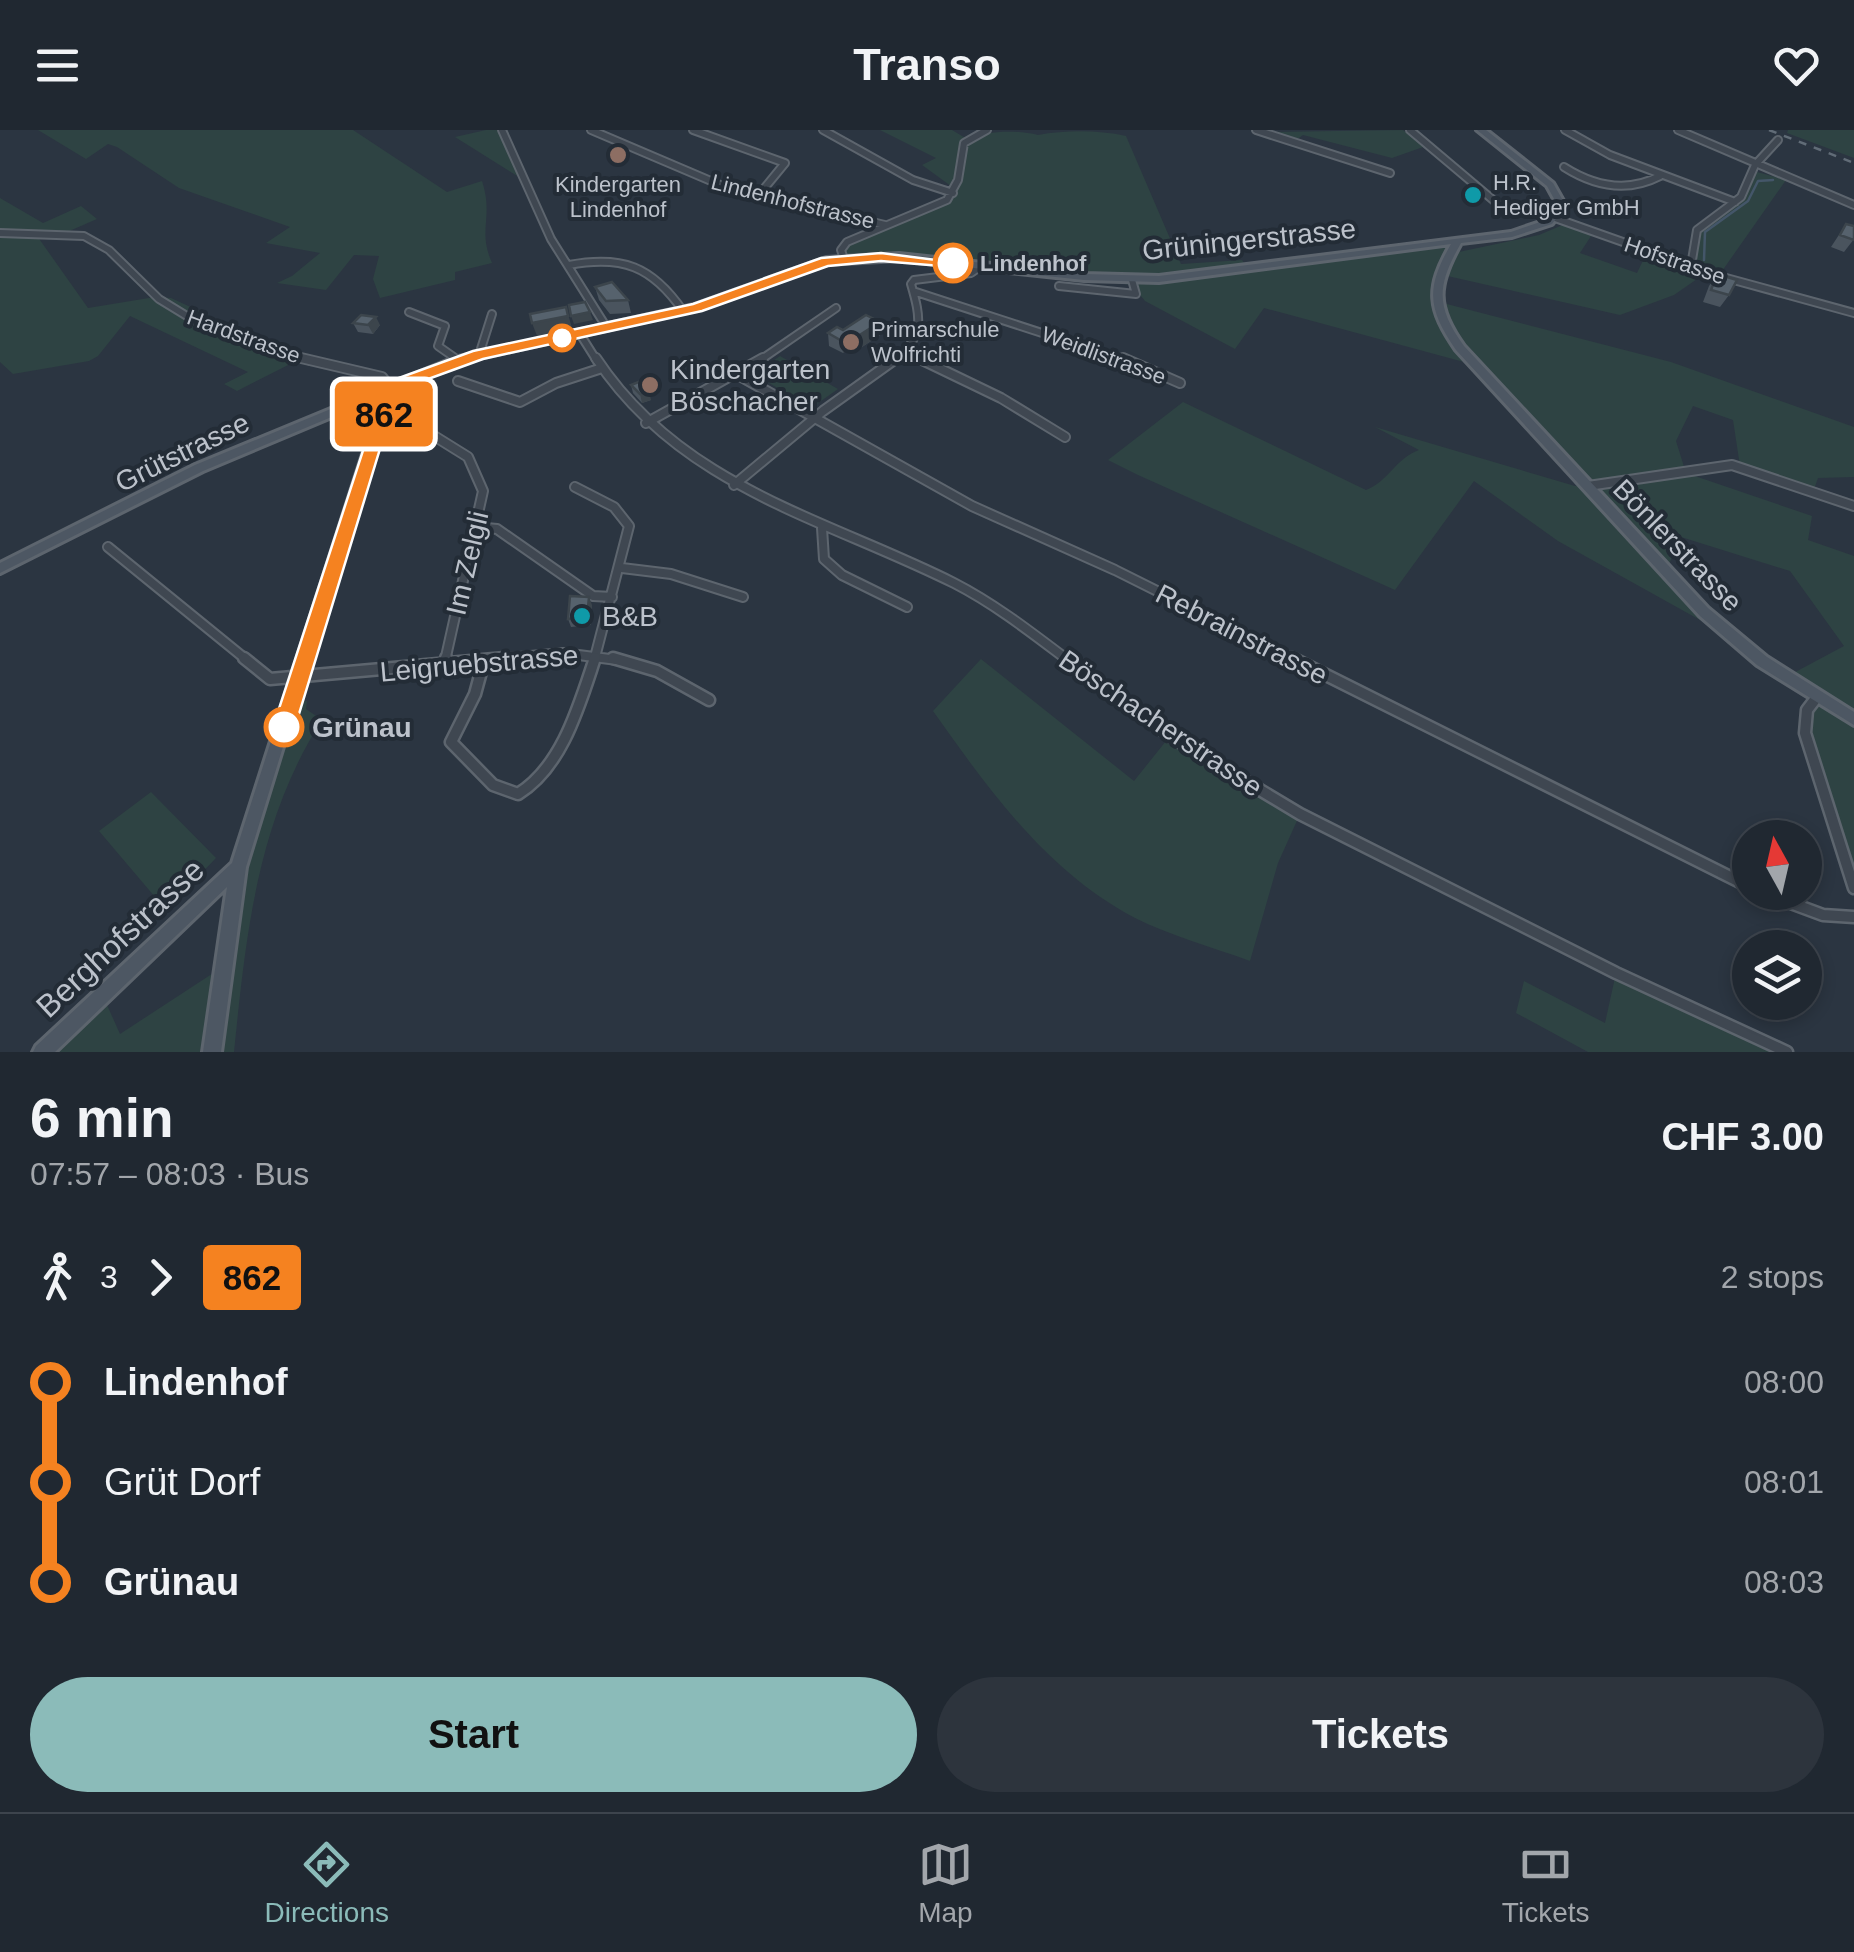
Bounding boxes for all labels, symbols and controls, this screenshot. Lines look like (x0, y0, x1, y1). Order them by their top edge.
icon: menu (30, 38, 85, 93)
icon: heart (1769, 38, 1824, 93)
text: Transo (853, 39, 1001, 90)
marker: Kindergarten Lindenhof (607, 144, 629, 166)
street label: Lindenhofstrasse (709, 169, 877, 234)
place label: H.R. Hediger GmbH (1493, 170, 1640, 220)
place label: Kindergarten Lindenhof (555, 172, 681, 222)
marker: H.R. Hediger GmbH (1462, 184, 1484, 206)
street label: Grüningerstrasse (1141, 213, 1357, 266)
street label: Hofstrasse (1621, 232, 1729, 289)
marker: Lindenhof (934, 244, 972, 282)
place label: Lindenhof (980, 251, 1087, 276)
street label: Hardstrasse (184, 304, 304, 368)
place label: Primarschule Wolfrichti (871, 317, 999, 367)
street label: Weidlistrasse (1038, 321, 1169, 390)
unlabelled marker (549, 325, 575, 351)
marker: Primarschule Wolfrichti (840, 331, 862, 353)
place label: Kindergarten Böschacher (670, 354, 830, 417)
marker: Kindergarten Böschacher (639, 374, 661, 396)
line badge: 862 (326, 382, 442, 446)
text: 862 (355, 395, 413, 434)
street label: Grütstrasse (110, 407, 254, 498)
street label: Bönlerstrasse (1607, 473, 1748, 618)
street label: Im Zelgli (440, 508, 494, 618)
street label: Rebrainstrasse (1151, 578, 1333, 691)
place label: B&B (602, 601, 658, 632)
marker: B&B (571, 605, 593, 627)
street label: Leigruebstrasse (378, 639, 580, 688)
street label: Böschacherstrasse (1053, 644, 1268, 803)
marker: Grünau (265, 708, 303, 746)
place label: Grünau (312, 712, 412, 743)
north arrow (1732, 820, 1822, 910)
map controls (1732, 820, 1822, 1020)
street label: Berghofstrasse (29, 851, 211, 1025)
button: layers (1732, 930, 1822, 1020)
text: 6 min (30, 1087, 174, 1149)
text: CHF 3.00 (1661, 1116, 1824, 1158)
text: 07:57 – 08:03 · Bus (30, 1156, 309, 1192)
icon: walk (30, 1250, 85, 1305)
icon: forward (133, 1250, 188, 1305)
text: 862 (223, 1258, 281, 1297)
text: 3 (100, 1259, 118, 1295)
text: 2 stops (1721, 1259, 1824, 1295)
text: Lindenhof (104, 1361, 288, 1403)
text: 08:00 (1744, 1364, 1824, 1400)
text: Grüt Dorf (104, 1461, 260, 1503)
text: 08:01 (1744, 1464, 1824, 1500)
text: Grünau (104, 1561, 239, 1603)
text: 08:03 (1744, 1564, 1824, 1600)
button: Start (30, 1677, 917, 1792)
button: Tickets (937, 1677, 1824, 1792)
tab: Directions (264, 1837, 389, 1929)
tab: Map (918, 1837, 973, 1929)
tab: Tickets (1502, 1837, 1590, 1929)

